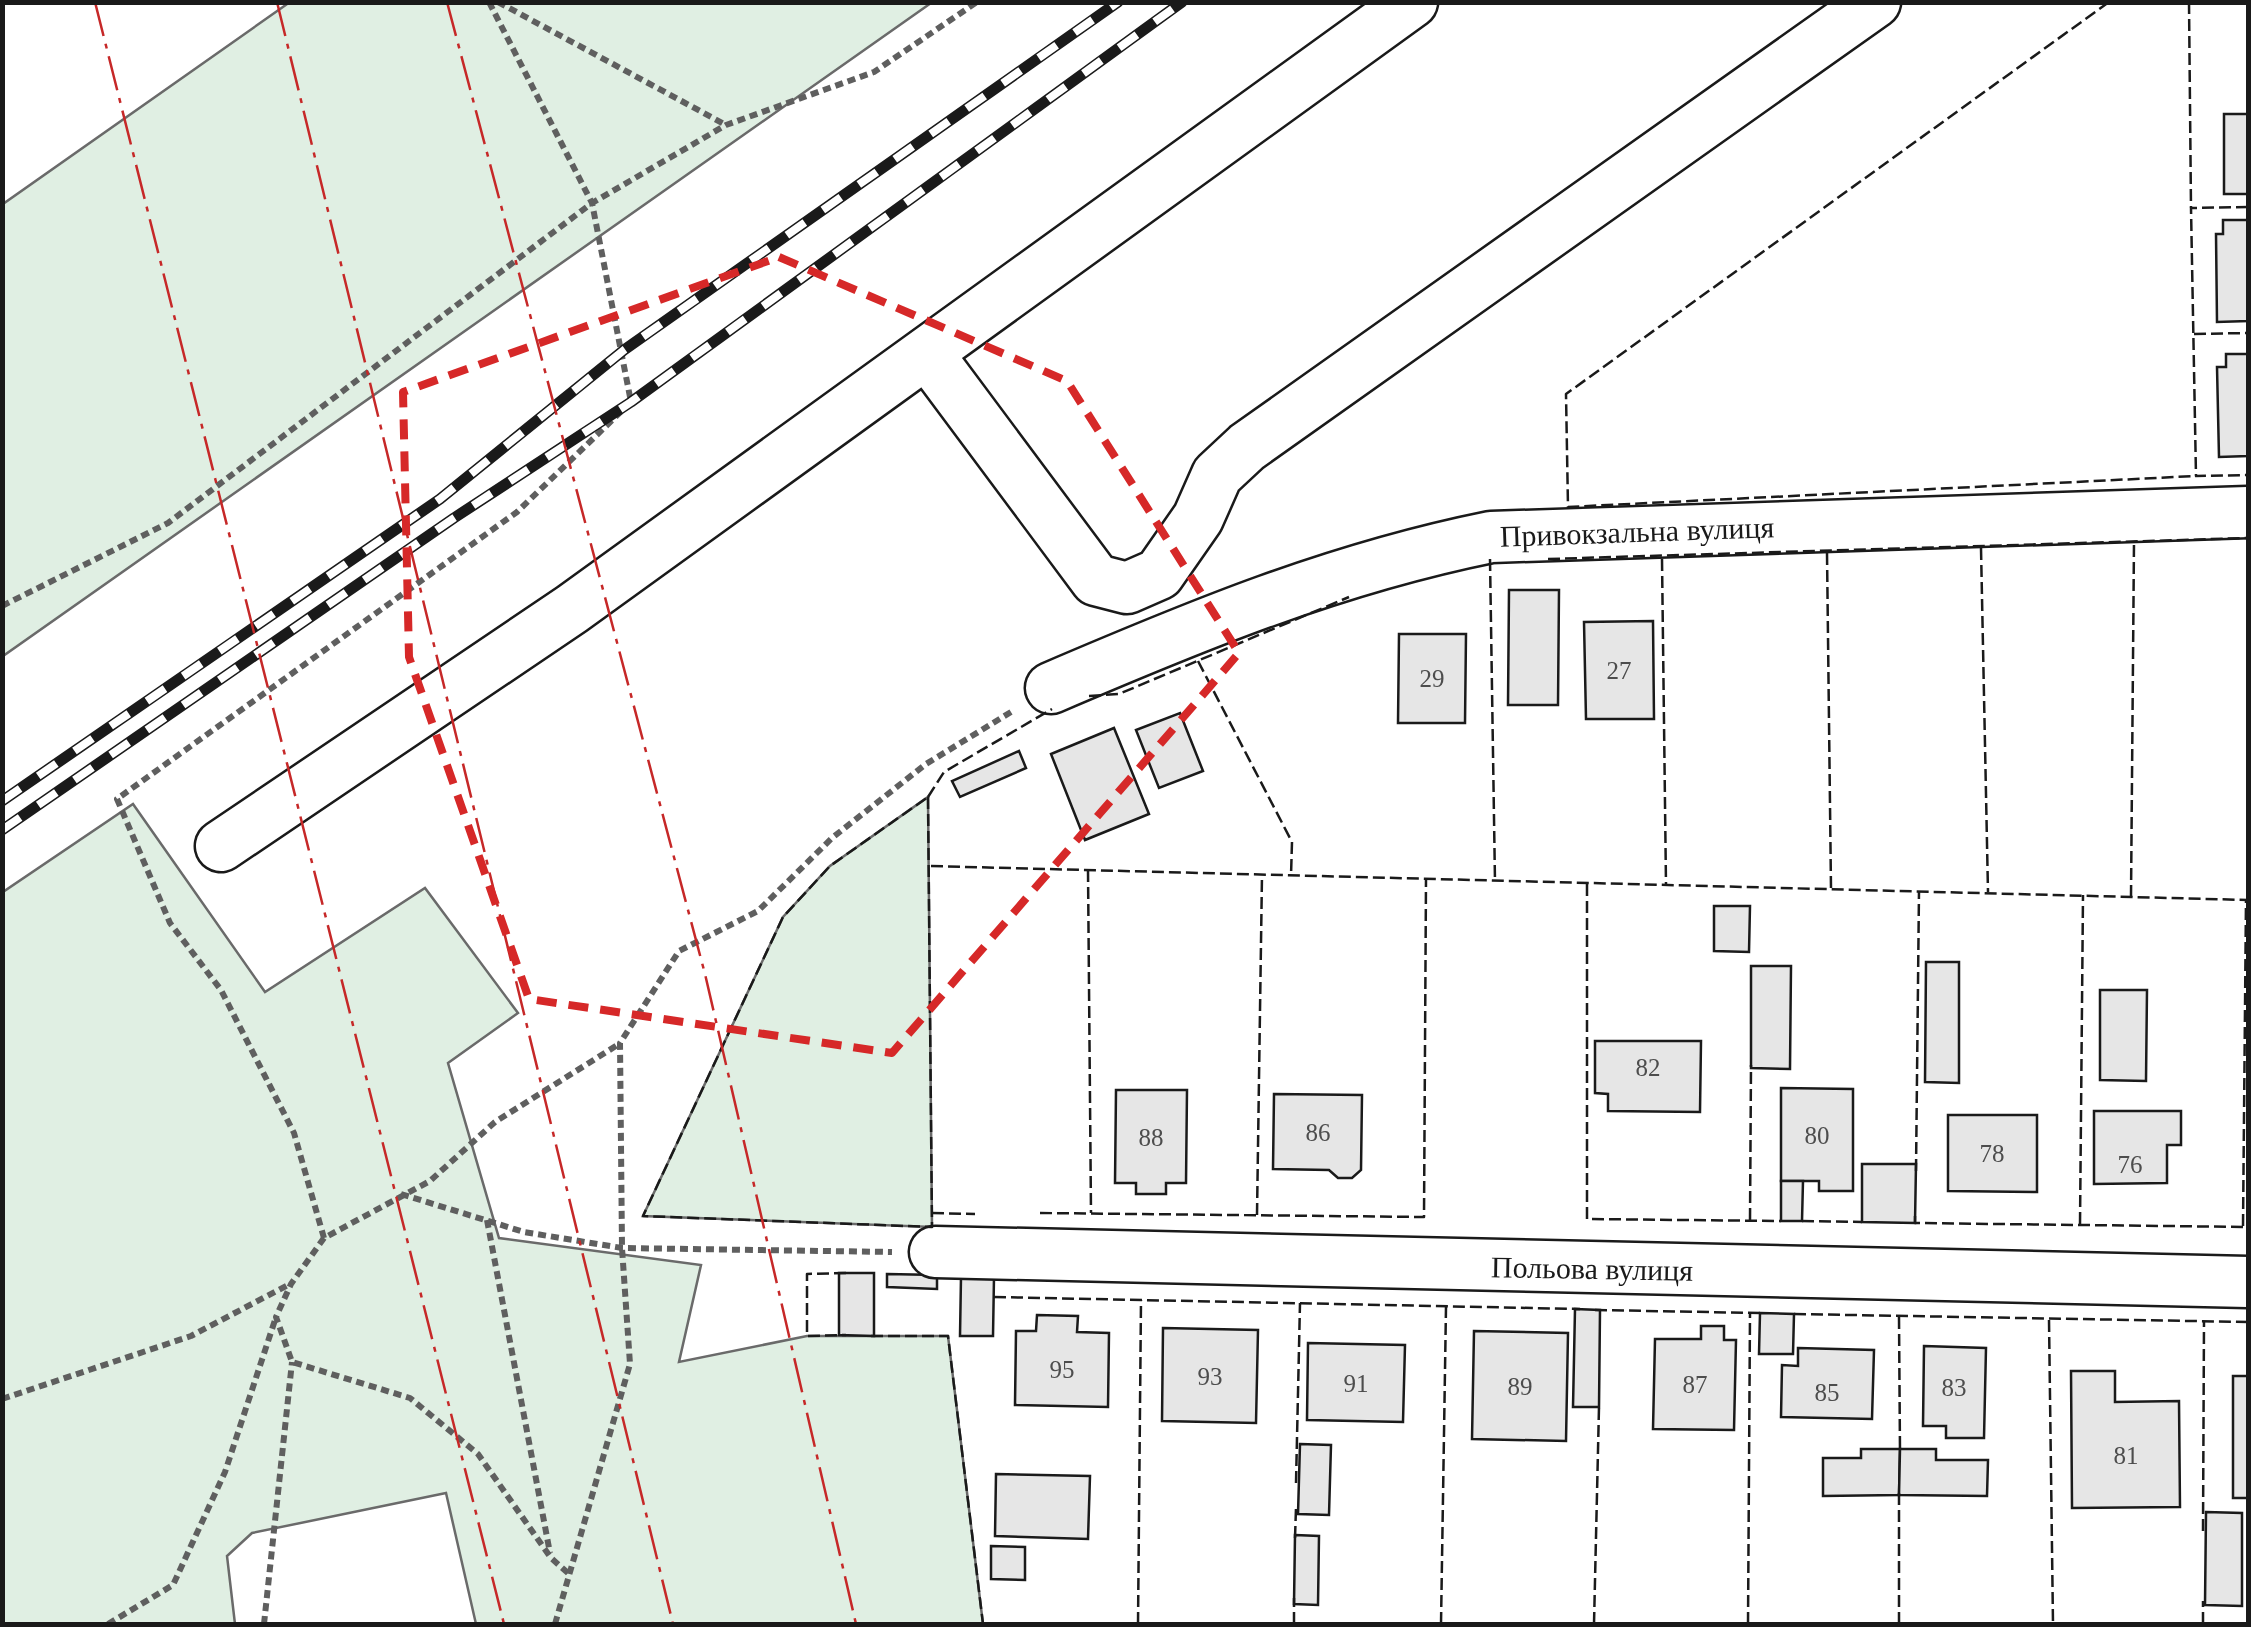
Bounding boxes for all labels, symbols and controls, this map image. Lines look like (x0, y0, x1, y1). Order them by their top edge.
street label: Привокзальна вулиця (1499, 510, 1775, 553)
house number: 27 (1607, 657, 1632, 684)
house number: 29 (1420, 665, 1445, 692)
house number: 82 (1636, 1054, 1661, 1081)
house number: 86 (1306, 1119, 1331, 1146)
house number: 80 (1805, 1122, 1830, 1149)
house number: 88 (1139, 1124, 1164, 1151)
house number: 78 (1980, 1140, 2005, 1167)
house number: 76 (2118, 1151, 2143, 1178)
street label: Польова вулиця (1491, 1250, 1694, 1287)
house number: 95 (1050, 1356, 1075, 1383)
house number: 93 (1198, 1363, 1223, 1390)
house number: 91 (1344, 1370, 1369, 1397)
house number: 87 (1683, 1371, 1708, 1398)
house number: 89 (1508, 1373, 1533, 1400)
house number: 83 (1942, 1374, 1967, 1401)
house number: 85 (1815, 1379, 1840, 1406)
house number: 81 (2114, 1442, 2139, 1469)

